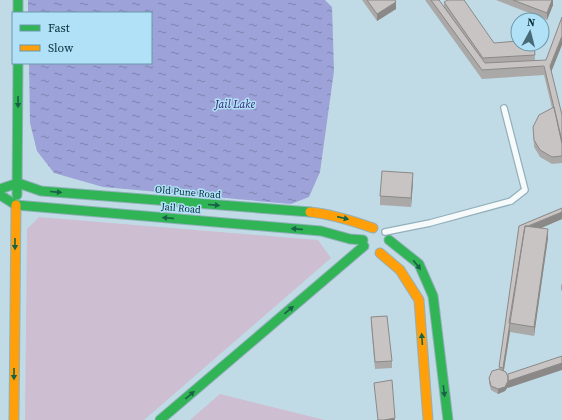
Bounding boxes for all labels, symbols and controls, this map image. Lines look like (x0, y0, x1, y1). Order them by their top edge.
legend (12, 12, 152, 64)
north arrow (510, 12, 550, 52)
text: N (526, 15, 536, 31)
text: Fast (48, 20, 70, 36)
text: Slow (48, 40, 74, 56)
one-way arrow (15, 96, 21, 109)
water label: Jail Lake (213, 97, 255, 112)
street label: Old Pune Road (155, 183, 222, 201)
one-way arrow (50, 188, 62, 195)
street label: Jail Road (160, 200, 202, 216)
one-way arrow (208, 201, 220, 208)
one-way arrow (162, 214, 174, 221)
one-way arrow (336, 216, 349, 222)
one-way arrow (291, 225, 303, 232)
one-way arrow (12, 238, 18, 251)
one-way arrow (413, 260, 422, 271)
one-way arrow (284, 306, 294, 315)
one-way arrow (419, 333, 426, 345)
one-way arrow (11, 368, 17, 381)
one-way arrow (441, 385, 447, 397)
one-way arrow (185, 390, 195, 399)

